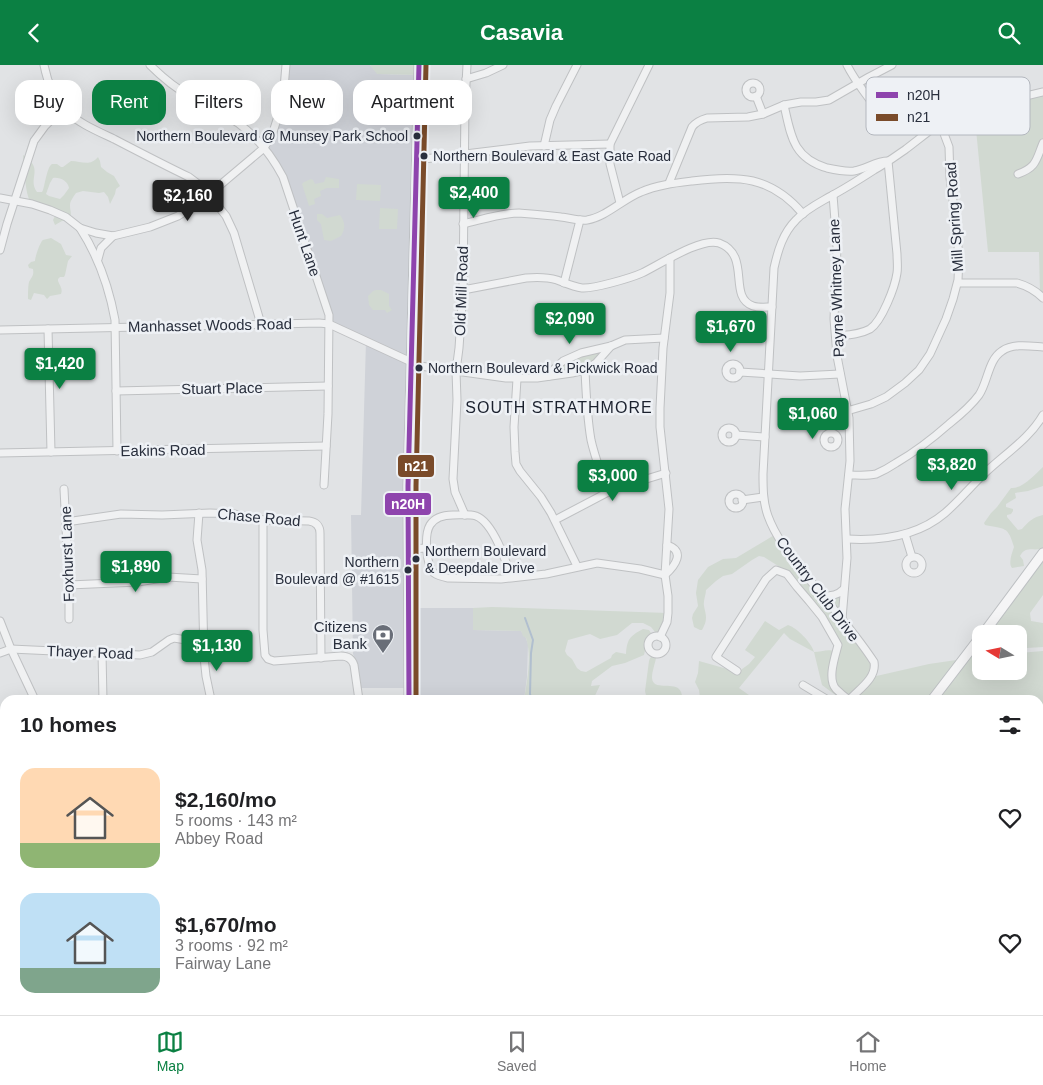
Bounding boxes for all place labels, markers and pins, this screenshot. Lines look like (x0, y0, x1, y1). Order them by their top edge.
place label: Northern Boulevard @ Munsey Park School (136, 128, 408, 144)
marker: Northern Boulevard @ Munsey Park School (412, 131, 422, 141)
place label: Northern Boulevard & East Gate Road (433, 148, 671, 164)
marker: Northern Boulevard & East Gate Road (419, 151, 429, 161)
pin: $2,400 (433, 177, 515, 219)
pin: $2,160 (147, 179, 229, 222)
pin: $2,090 (529, 303, 611, 345)
pin: $1,670 (690, 311, 772, 353)
pin: $1,420 (19, 347, 101, 390)
place label: Northern Boulevard & Pickwick Road (428, 360, 658, 376)
marker: Northern Boulevard & Pickwick Road (414, 363, 424, 373)
pin: $1,060 (772, 397, 854, 440)
pin: $3,820 (911, 449, 993, 491)
pin: $3,000 (572, 459, 654, 502)
place label: Northern Boulevard & Deepdale Drive (425, 543, 546, 576)
pin: $1,890 (95, 551, 177, 593)
place label: Northern Boulevard @ #1615 (275, 554, 399, 587)
marker: Northern Boulevard & Deepdale Drive (411, 554, 421, 564)
marker: Northern Boulevard @ #1615 (403, 565, 413, 575)
place label: Citizens Bank (314, 618, 367, 652)
bank icon: Citizens Bank (371, 623, 395, 654)
pin: $1,130 (176, 629, 258, 672)

